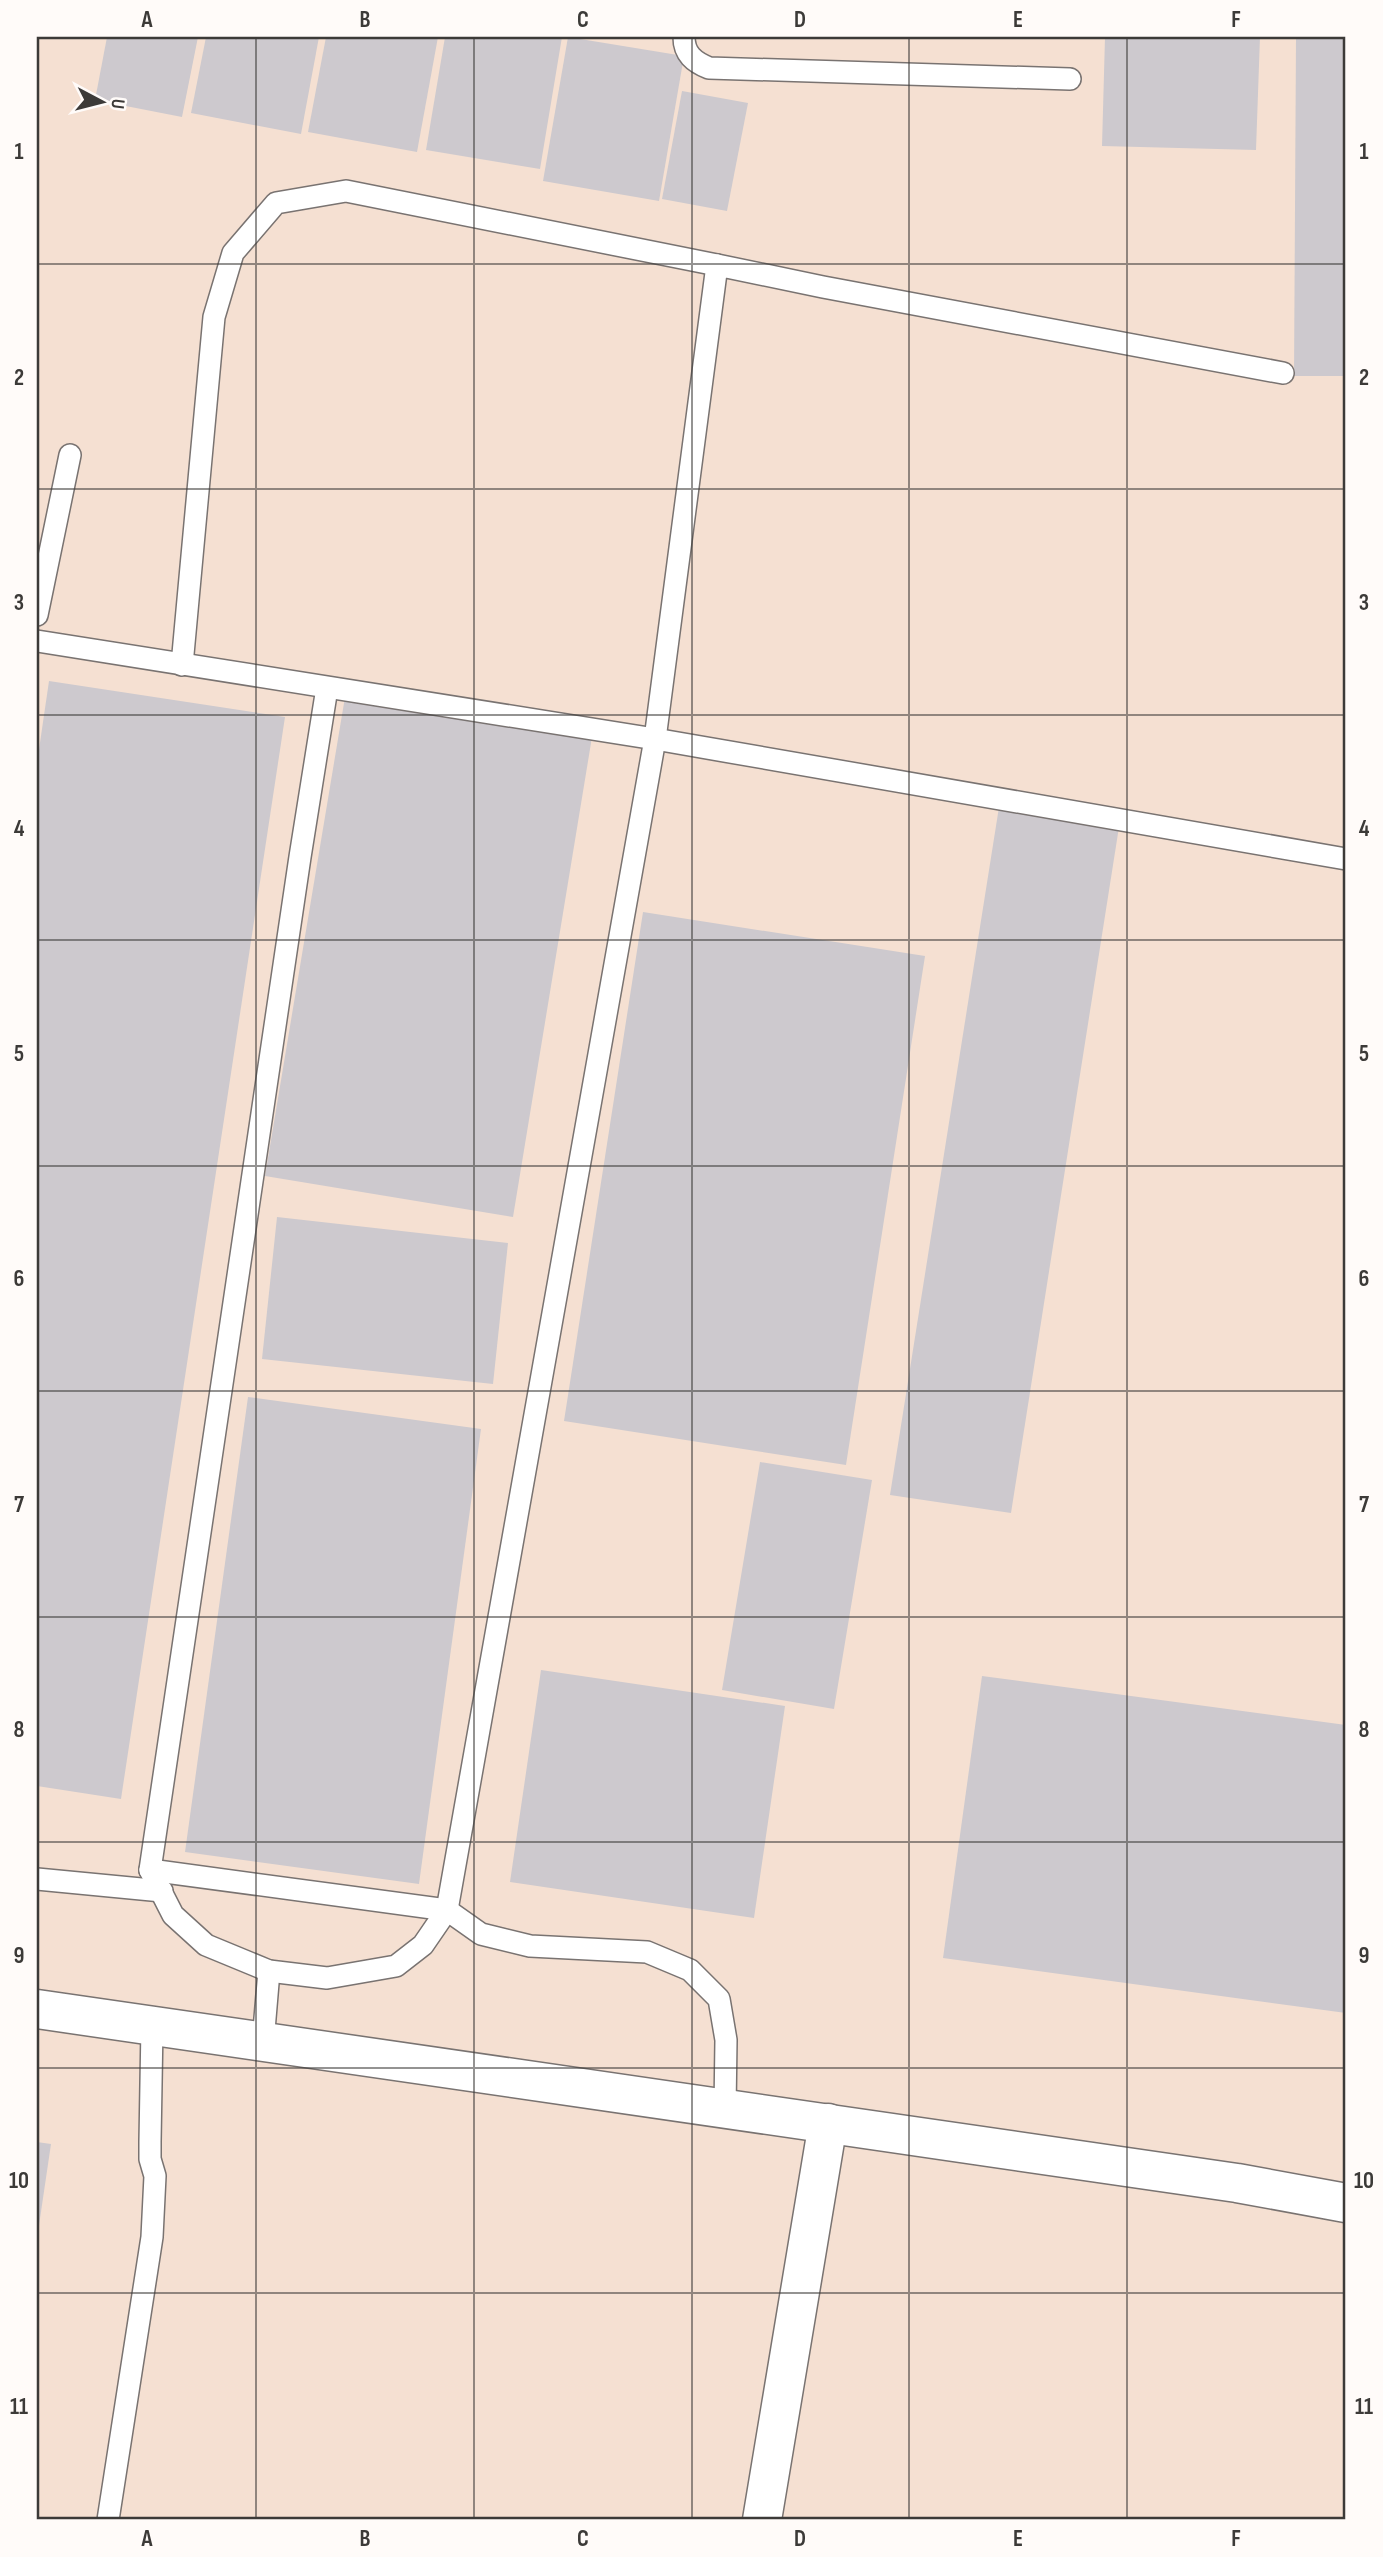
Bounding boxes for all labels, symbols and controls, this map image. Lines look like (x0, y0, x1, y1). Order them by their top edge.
text: A (141, 6, 154, 34)
text: B (360, 6, 371, 34)
text: C (577, 6, 589, 34)
text: D (794, 6, 806, 34)
text: E (1013, 6, 1023, 34)
text: F (1231, 6, 1241, 34)
north arrow (66, 66, 136, 136)
text: U (105, 98, 129, 110)
text: 1 (14, 138, 24, 166)
text: 1 (1359, 138, 1369, 166)
text: 2 (14, 364, 24, 392)
text: 2 (1359, 364, 1369, 392)
text: 3 (14, 589, 24, 617)
text: 3 (1359, 589, 1369, 617)
text: 4 (14, 815, 25, 843)
text: 4 (1359, 815, 1370, 843)
text: 5 (14, 1040, 24, 1068)
text: 5 (1359, 1040, 1369, 1068)
text: 6 (14, 1265, 24, 1293)
text: 6 (1359, 1265, 1369, 1293)
text: 7 (14, 1491, 24, 1519)
text: 7 (1359, 1491, 1369, 1519)
text: 8 (14, 1716, 25, 1744)
text: 8 (1359, 1716, 1370, 1744)
text: 9 (14, 1942, 24, 1970)
text: 9 (1359, 1942, 1369, 1970)
text: 10 (9, 2167, 29, 2195)
text: 10 (1354, 2167, 1374, 2195)
text: 11 (10, 2393, 28, 2421)
text: 11 (1355, 2393, 1373, 2421)
text: A (141, 2525, 154, 2553)
text: B (360, 2525, 371, 2553)
text: C (577, 2525, 589, 2553)
text: D (794, 2525, 806, 2553)
text: E (1013, 2525, 1023, 2553)
text: F (1231, 2525, 1241, 2553)

